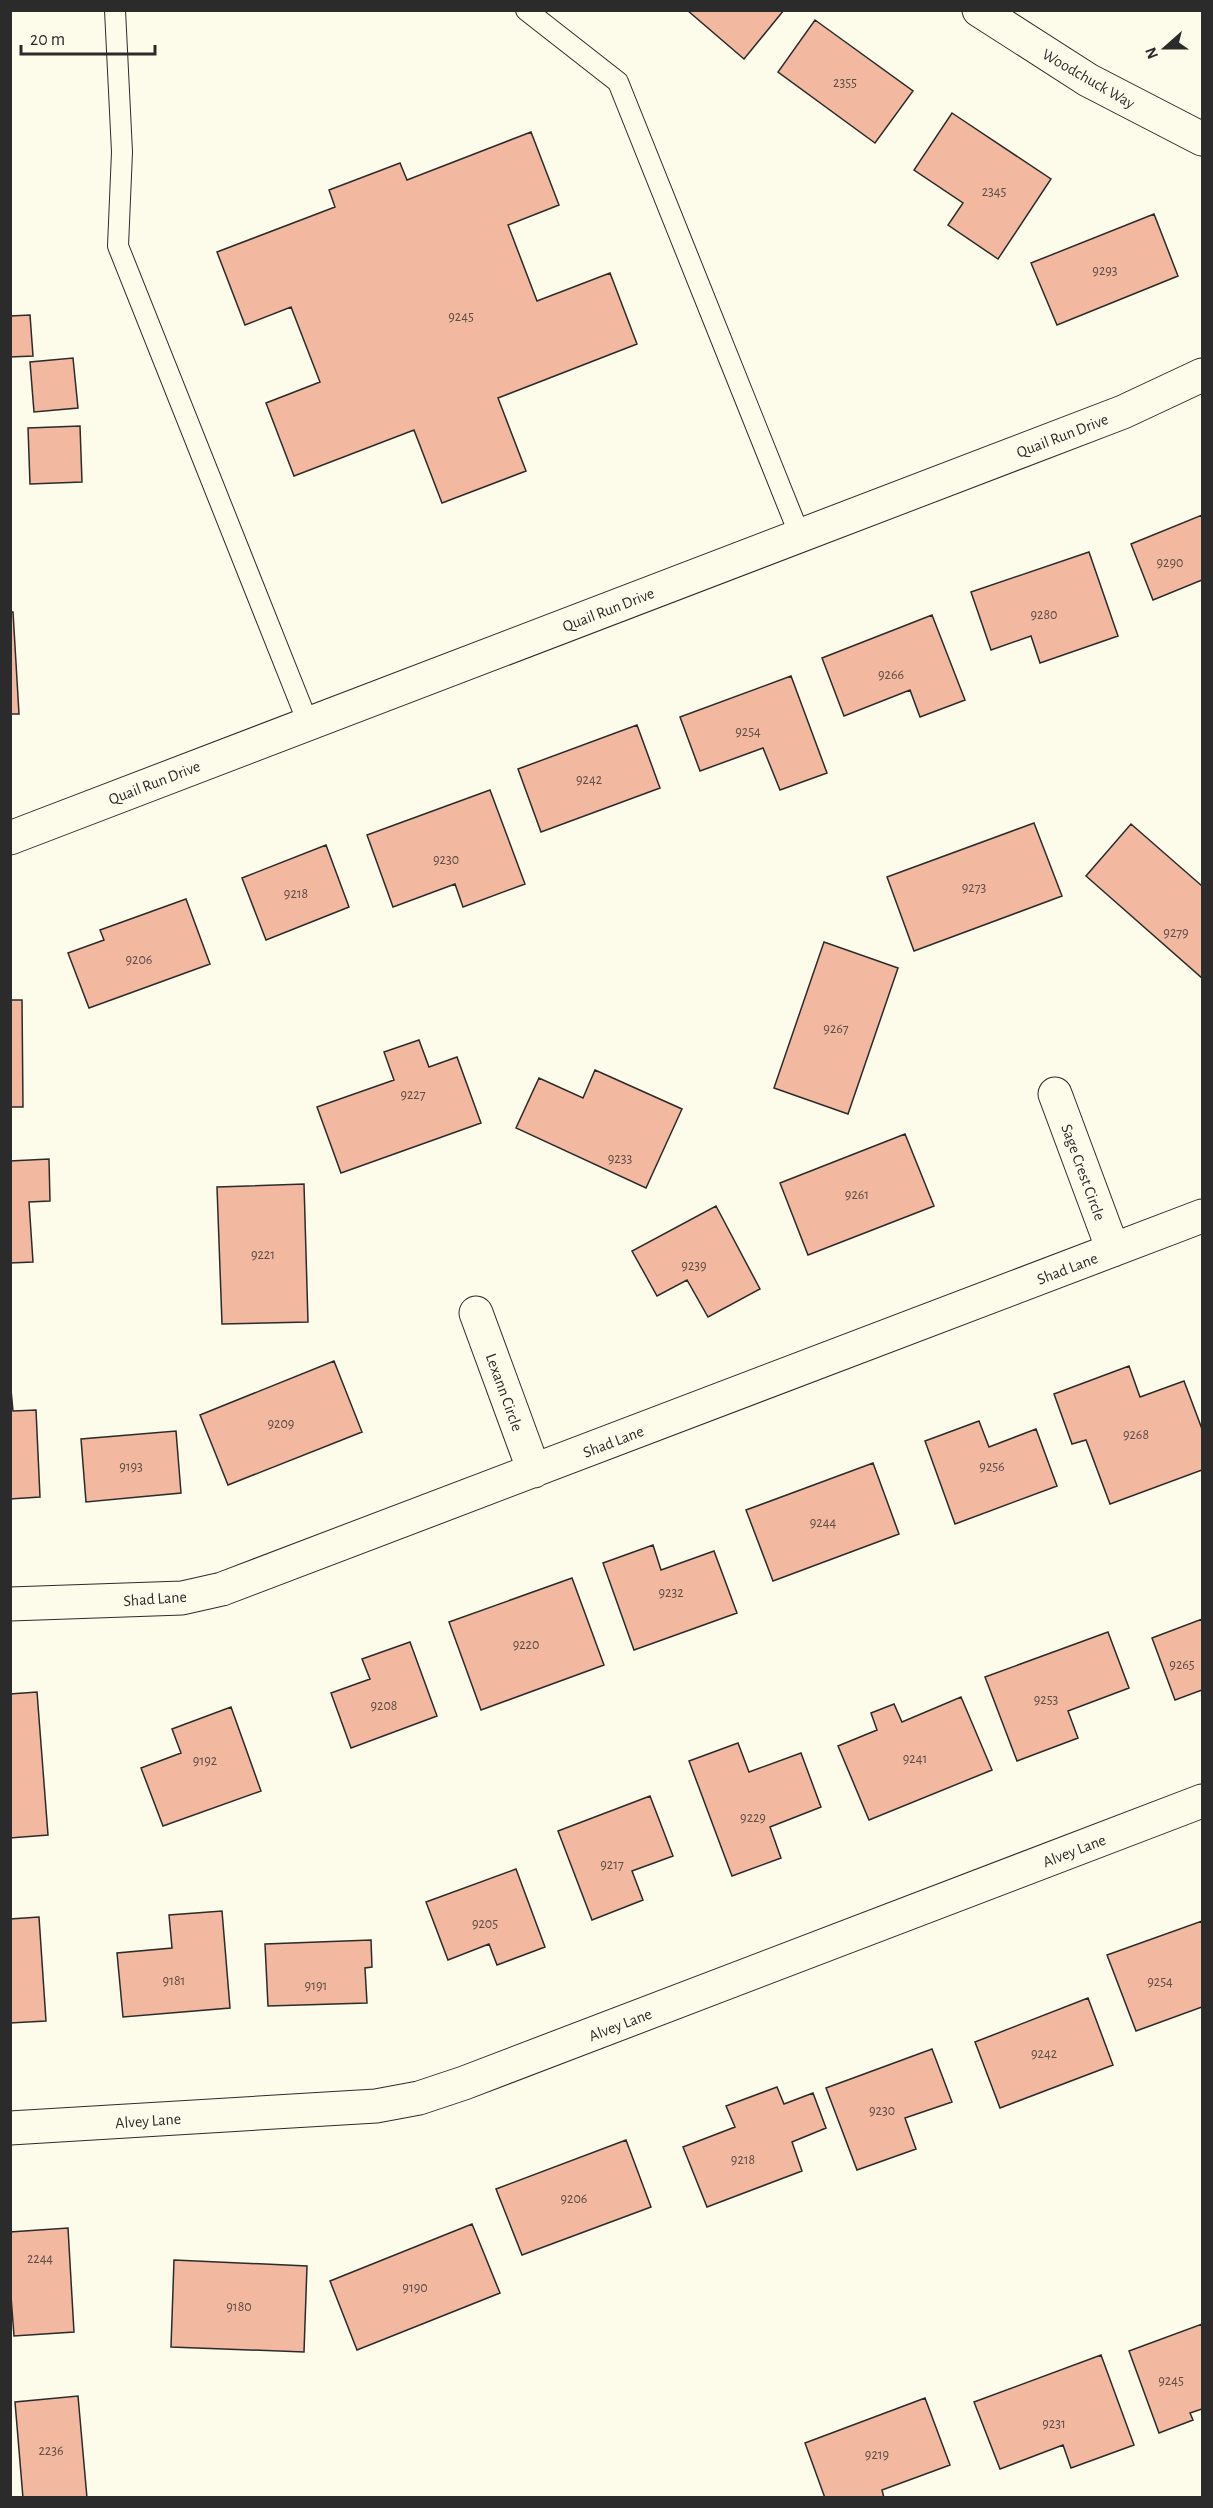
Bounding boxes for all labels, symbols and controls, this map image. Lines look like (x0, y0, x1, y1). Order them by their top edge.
scale bar (21, 18, 154, 56)
north arrow (1135, 18, 1195, 78)
text: 20 m (30, 31, 65, 49)
text: N (1142, 45, 1161, 61)
street label: Woodchuck Way (1039, 46, 1138, 113)
house number: 2355 (833, 76, 857, 90)
house number: 2345 (982, 185, 1007, 199)
house number: 9293 (1092, 264, 1118, 278)
house number: 9245 (448, 310, 474, 324)
street label: Quail Run Drive (1014, 411, 1111, 462)
house number: 9290 (1157, 556, 1183, 570)
street label: Quail Run Drive (560, 585, 657, 636)
house number: 9280 (1031, 608, 1057, 622)
house number: 9266 (878, 668, 904, 682)
house number: 9254 (735, 725, 761, 739)
street label: Quail Run Drive (106, 758, 203, 809)
house number: 9242 (576, 773, 602, 787)
house number: 9230 (433, 853, 459, 867)
house number: 9273 (962, 881, 987, 895)
house number: 9218 (284, 887, 308, 901)
house number: 9279 (1163, 926, 1189, 940)
house number: 9206 (126, 953, 152, 967)
house number: 9267 (823, 1022, 849, 1036)
house number: 9227 (400, 1088, 426, 1102)
street label: Sage Crest Circle (1058, 1122, 1108, 1223)
house number: 9233 (608, 1152, 632, 1166)
house number: 9261 (845, 1188, 869, 1202)
house number: 9221 (251, 1248, 275, 1262)
street label: Shad Lane (1035, 1250, 1100, 1288)
house number: 9239 (681, 1259, 707, 1273)
street label: Lexann Circle (483, 1351, 526, 1433)
house number: 9209 (268, 1417, 294, 1431)
street label: Shad Lane (581, 1423, 646, 1461)
house number: 9268 (1123, 1428, 1149, 1442)
house number: 9193 (119, 1460, 143, 1474)
house number: 9256 (979, 1460, 1005, 1474)
house number: 9244 (810, 1516, 836, 1530)
house number: 9232 (658, 1586, 684, 1600)
street label: Shad Lane (123, 1589, 187, 1609)
house number: 9220 (513, 1638, 539, 1652)
house number: 9265 (1169, 1658, 1195, 1672)
house number: 9253 (1034, 1693, 1059, 1707)
house number: 9208 (371, 1699, 397, 1713)
house number: 9241 (903, 1752, 927, 1766)
house number: 9192 (193, 1754, 217, 1768)
house number: 9229 (740, 1811, 766, 1825)
street label: Alvey Lane (1041, 1832, 1108, 1871)
house number: 9217 (600, 1858, 624, 1872)
house number: 9205 (472, 1917, 498, 1931)
house number: 9181 (163, 1974, 185, 1988)
house number: 9254 (1147, 1975, 1173, 1989)
house number: 9191 (305, 1979, 327, 1993)
street label: Alvey Lane (587, 2006, 654, 2045)
house number: 9242 (1031, 2047, 1057, 2061)
house number: 9230 (869, 2104, 895, 2118)
street label: Alvey Lane (115, 2111, 182, 2132)
house number: 9218 (731, 2153, 755, 2167)
house number: 9206 (561, 2192, 587, 2206)
house number: 2244 (27, 2252, 53, 2266)
house number: 9190 (402, 2281, 428, 2295)
house number: 9180 (226, 2300, 252, 2314)
house number: 9245 (1158, 2374, 1184, 2388)
house number: 9231 (1042, 2417, 1066, 2431)
house number: 2236 (38, 2444, 64, 2458)
house number: 9219 (865, 2448, 889, 2462)

